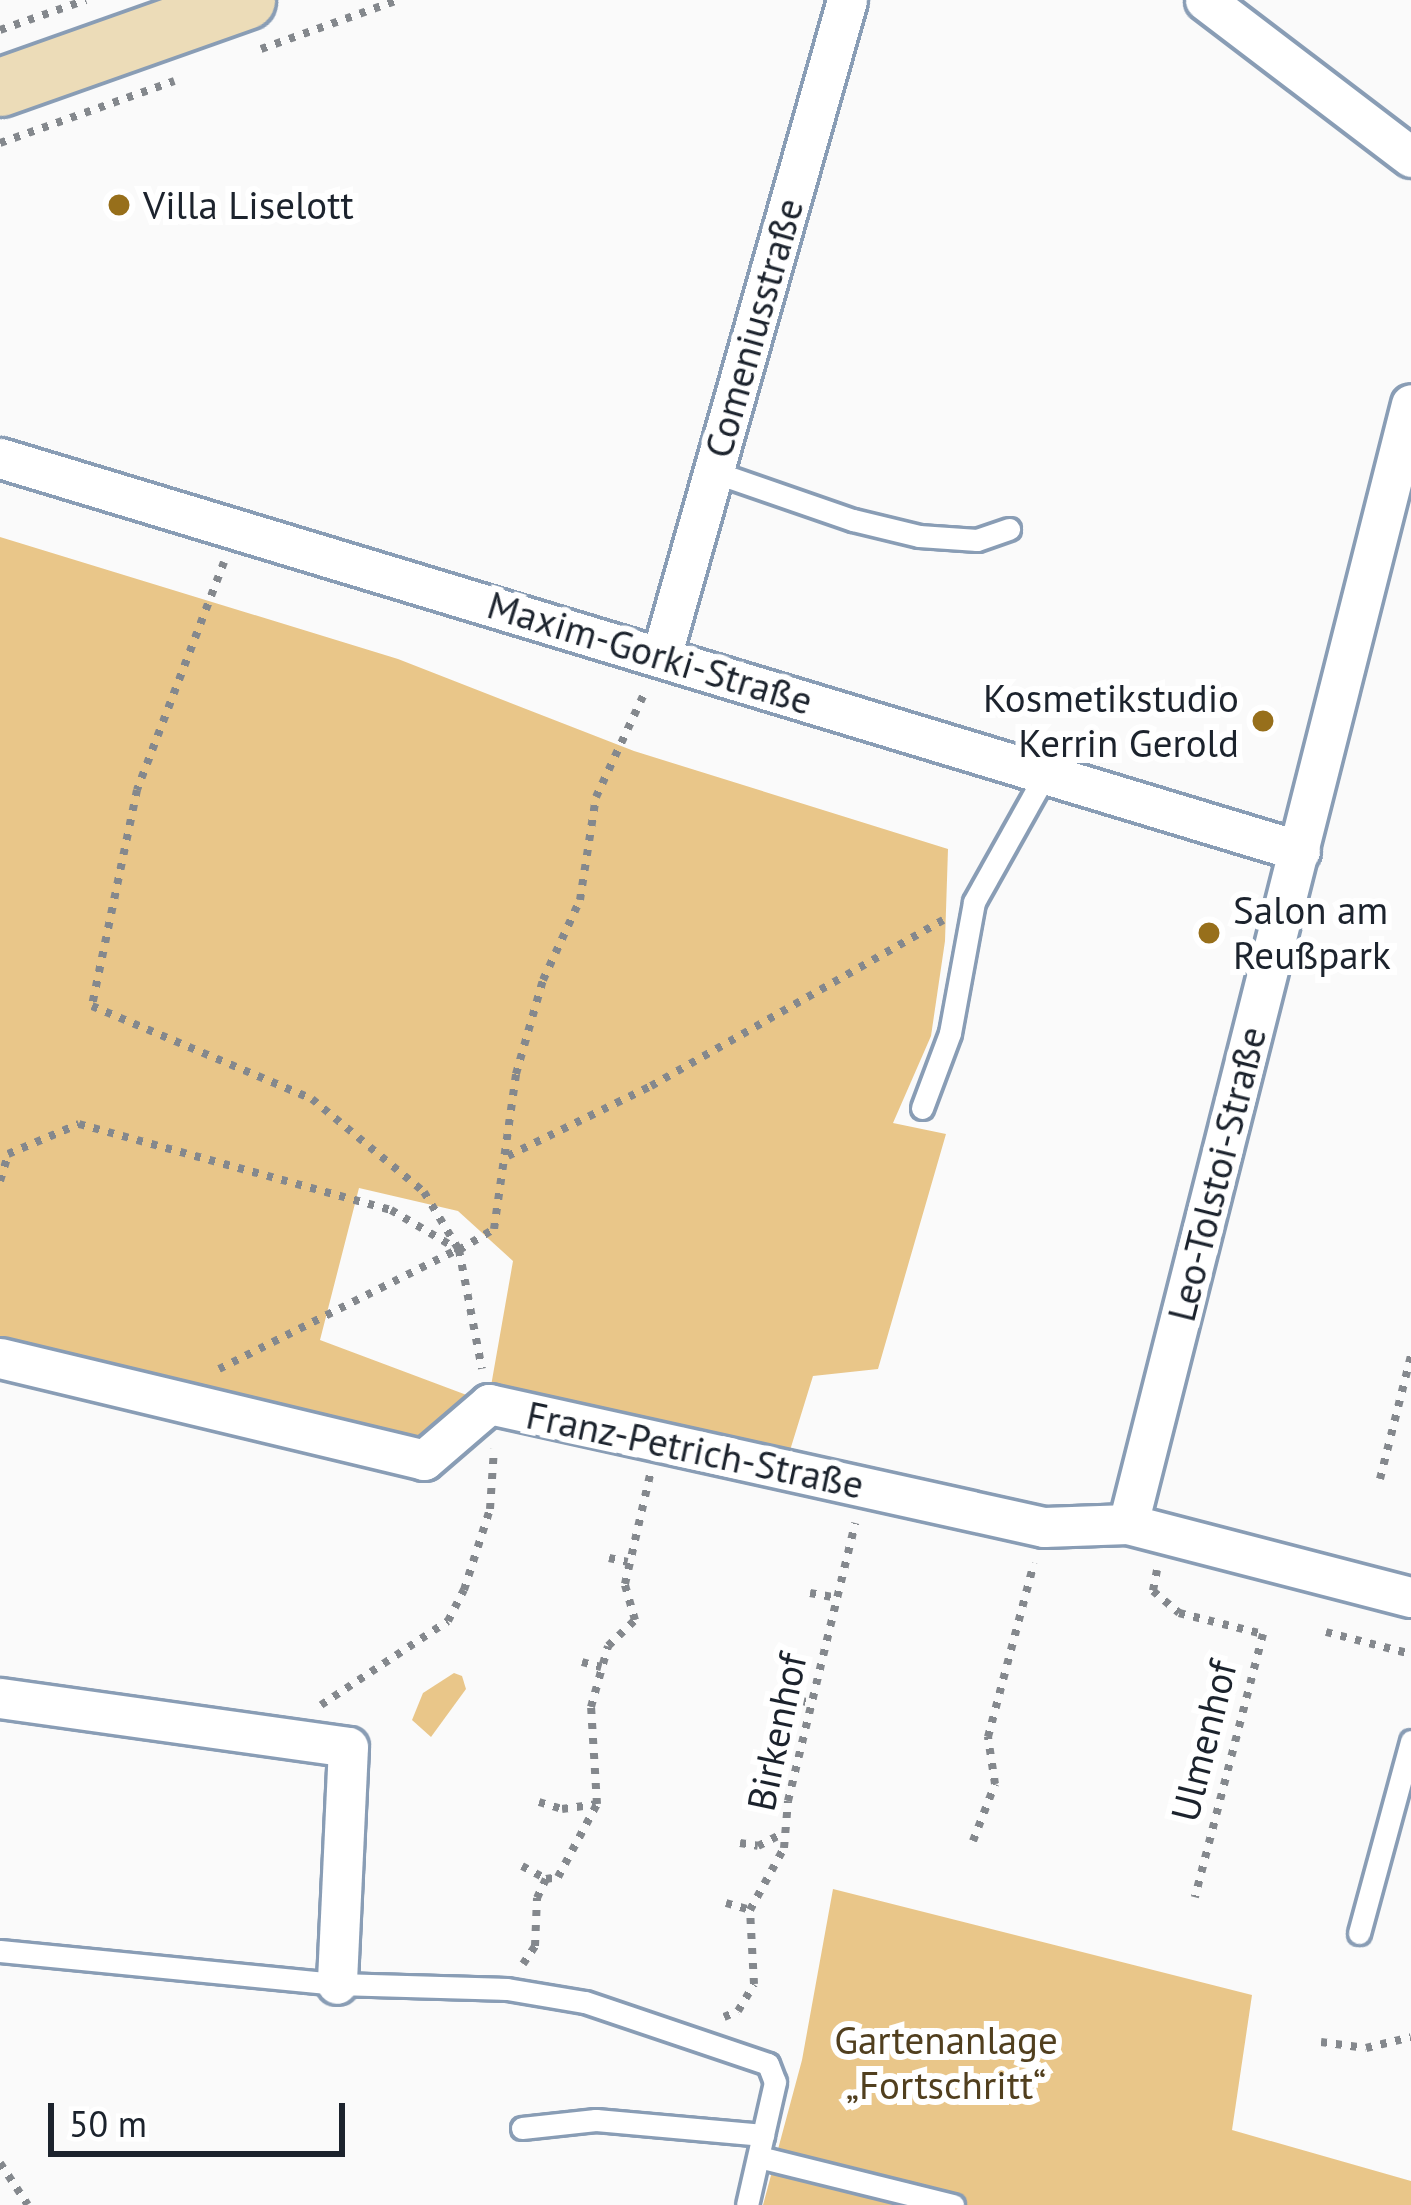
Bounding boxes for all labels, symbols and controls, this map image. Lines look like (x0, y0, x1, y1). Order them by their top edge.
place label: Villa Liselott (143, 182, 354, 228)
marker: Villa Liselott (106, 192, 132, 218)
street label: Comeniusstraße (695, 193, 813, 463)
street label: Maxim-Gorki-Straße (482, 581, 818, 725)
place label: Kosmetikstudio Kerrin Gerold (983, 676, 1239, 767)
marker: Kosmetikstudio Kerrin Gerold (1250, 708, 1276, 734)
place label: Salon am Reußpark (1233, 888, 1391, 979)
marker: Salon am Reußpark (1196, 920, 1222, 946)
street label: Leo-Tolstoi-Straße (1158, 1022, 1276, 1326)
street label: Franz-Petrich-Straße (522, 1391, 868, 1509)
street label: Birkenhof (737, 1649, 817, 1815)
street label: Ulmenhof (1161, 1656, 1247, 1826)
park label: Gartenanlage „Fortschritt“ (834, 2018, 1058, 2109)
scale bar (54, 2079, 351, 2153)
text: 50 m (69, 2100, 147, 2147)

